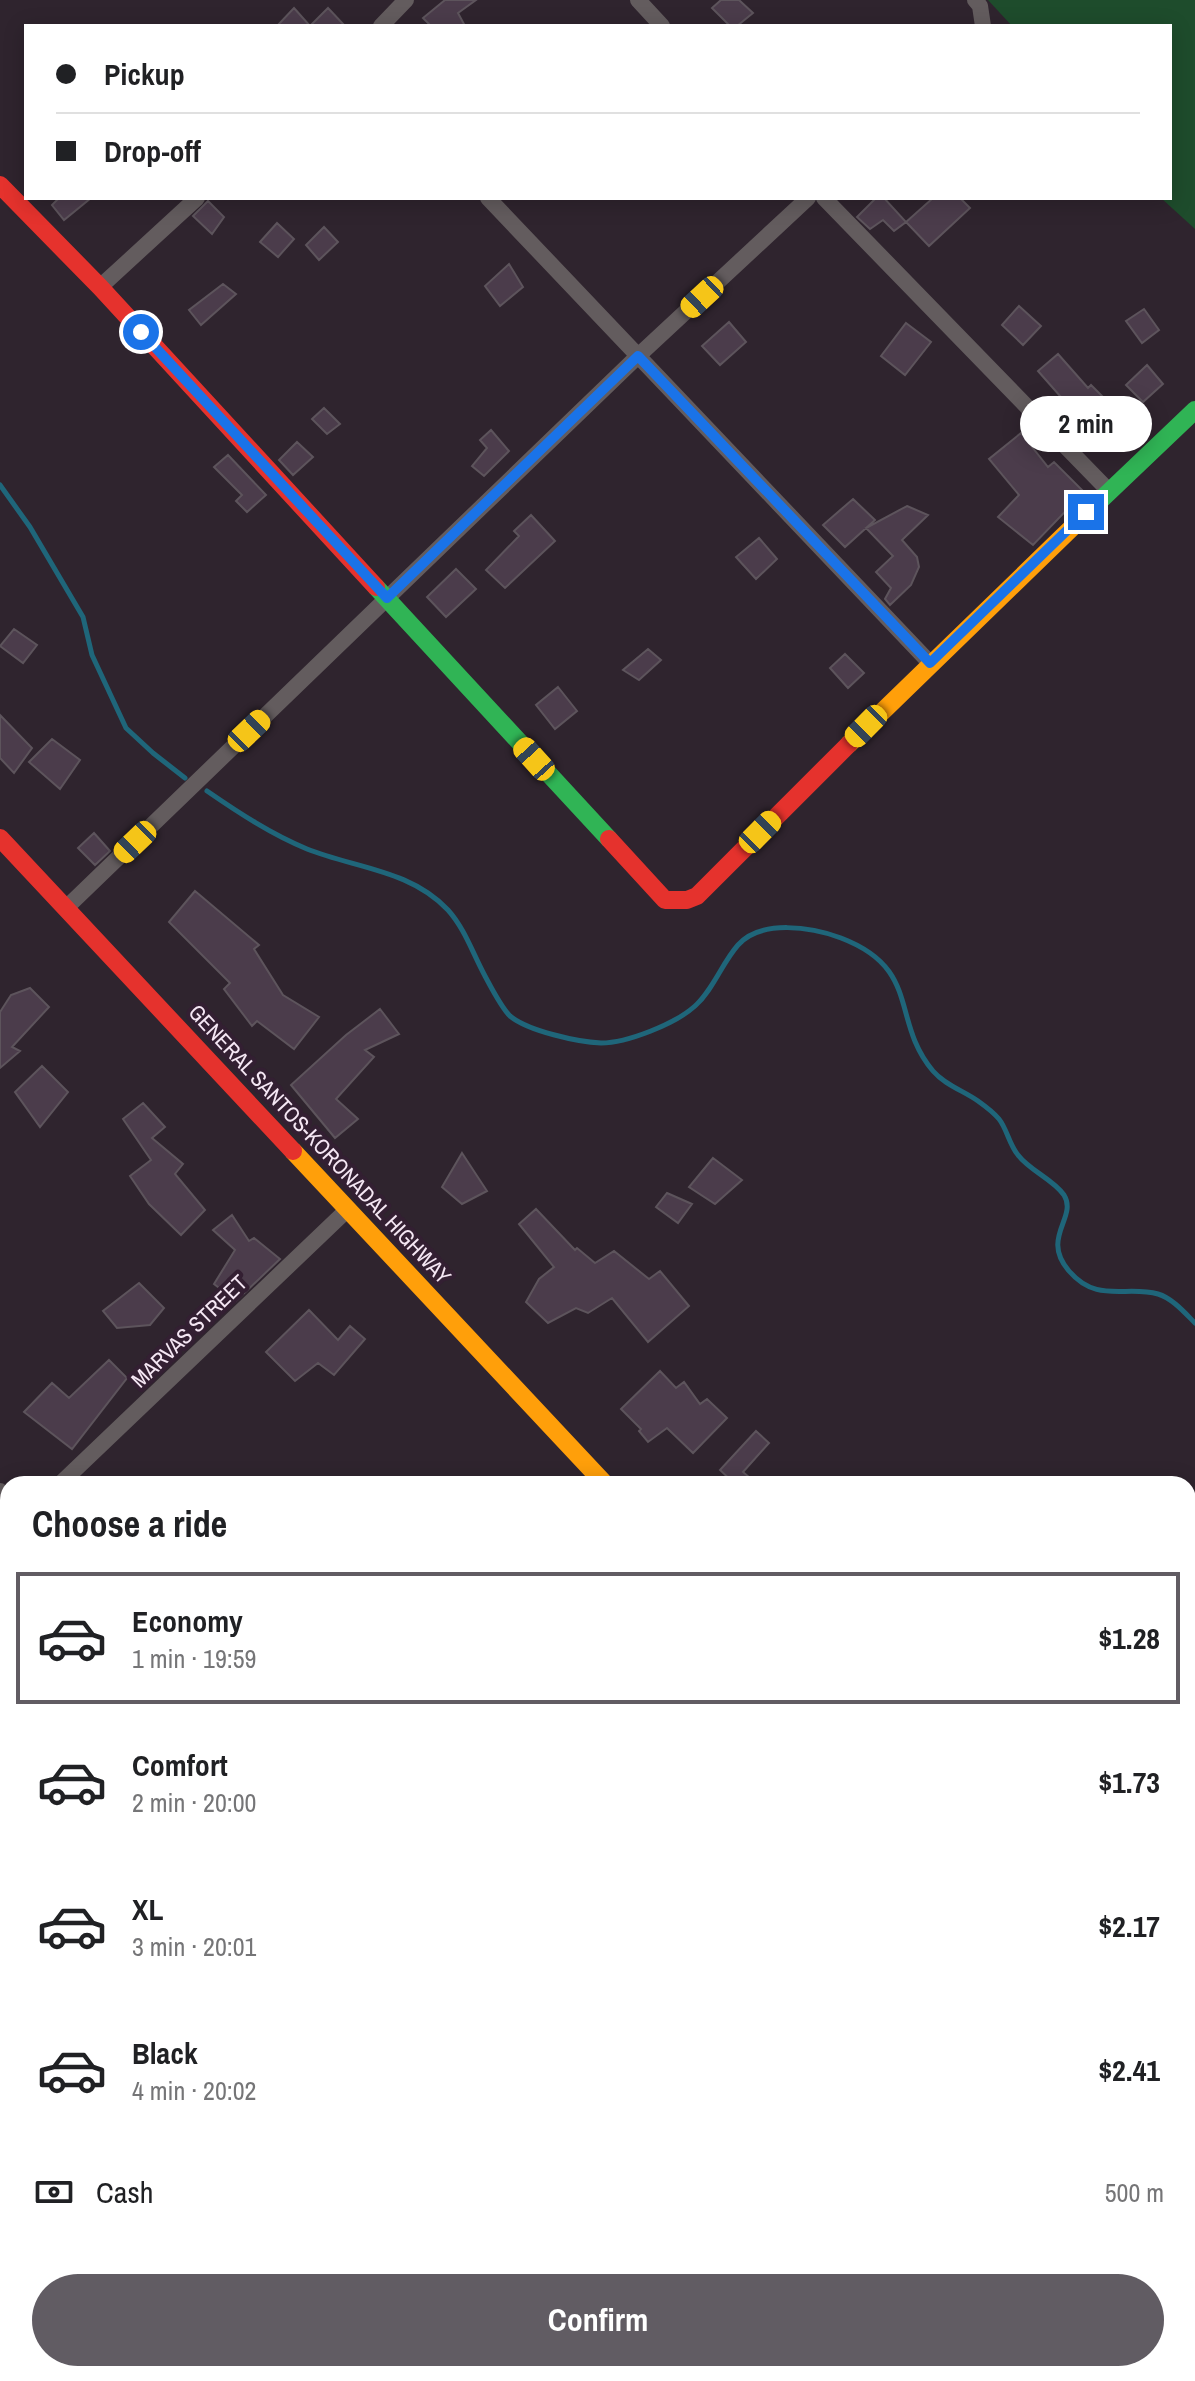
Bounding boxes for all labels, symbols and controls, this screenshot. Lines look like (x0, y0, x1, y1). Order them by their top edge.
text: Pickup (104, 54, 185, 94)
text: Drop-off (104, 131, 201, 171)
car (676, 272, 728, 322)
route start (123, 314, 159, 350)
callout: 2 min (1020, 396, 1152, 452)
text: 2 min (1058, 406, 1114, 441)
route end (1068, 494, 1104, 530)
car (841, 701, 891, 751)
car (223, 706, 275, 756)
car (509, 733, 559, 785)
car (735, 807, 785, 857)
car (109, 817, 161, 867)
street label: GENERAL SANTOS-KORONADAL HIGHWAY (182, 998, 458, 1290)
street label: MARVAS STREET (124, 1268, 254, 1394)
text: Choose a ride (32, 1500, 227, 1548)
text: Economy (132, 1601, 243, 1641)
icon: car (36, 1602, 108, 1674)
text: $1.28 (1098, 1618, 1160, 1658)
text: 1 min · 19:59 (132, 1641, 256, 1676)
text: Comfort (132, 1745, 228, 1785)
icon: car (36, 1746, 108, 1818)
text: $1.73 (1098, 1762, 1160, 1802)
text: 2 min · 20:00 (132, 1785, 256, 1820)
text: XL (132, 1889, 163, 1929)
icon: car (36, 1890, 108, 1962)
text: $2.17 (1098, 1906, 1160, 1946)
text: 3 min · 20:01 (132, 1929, 256, 1964)
text: Black (132, 2033, 198, 2073)
icon: car (36, 2034, 108, 2106)
text: $2.41 (1098, 2050, 1160, 2090)
text: 4 min · 20:02 (132, 2073, 256, 2108)
icon: cash (32, 2170, 76, 2214)
text: Cash (96, 2172, 153, 2212)
text: 500 m (1105, 2175, 1164, 2210)
button: Confirm (32, 2274, 1164, 2366)

